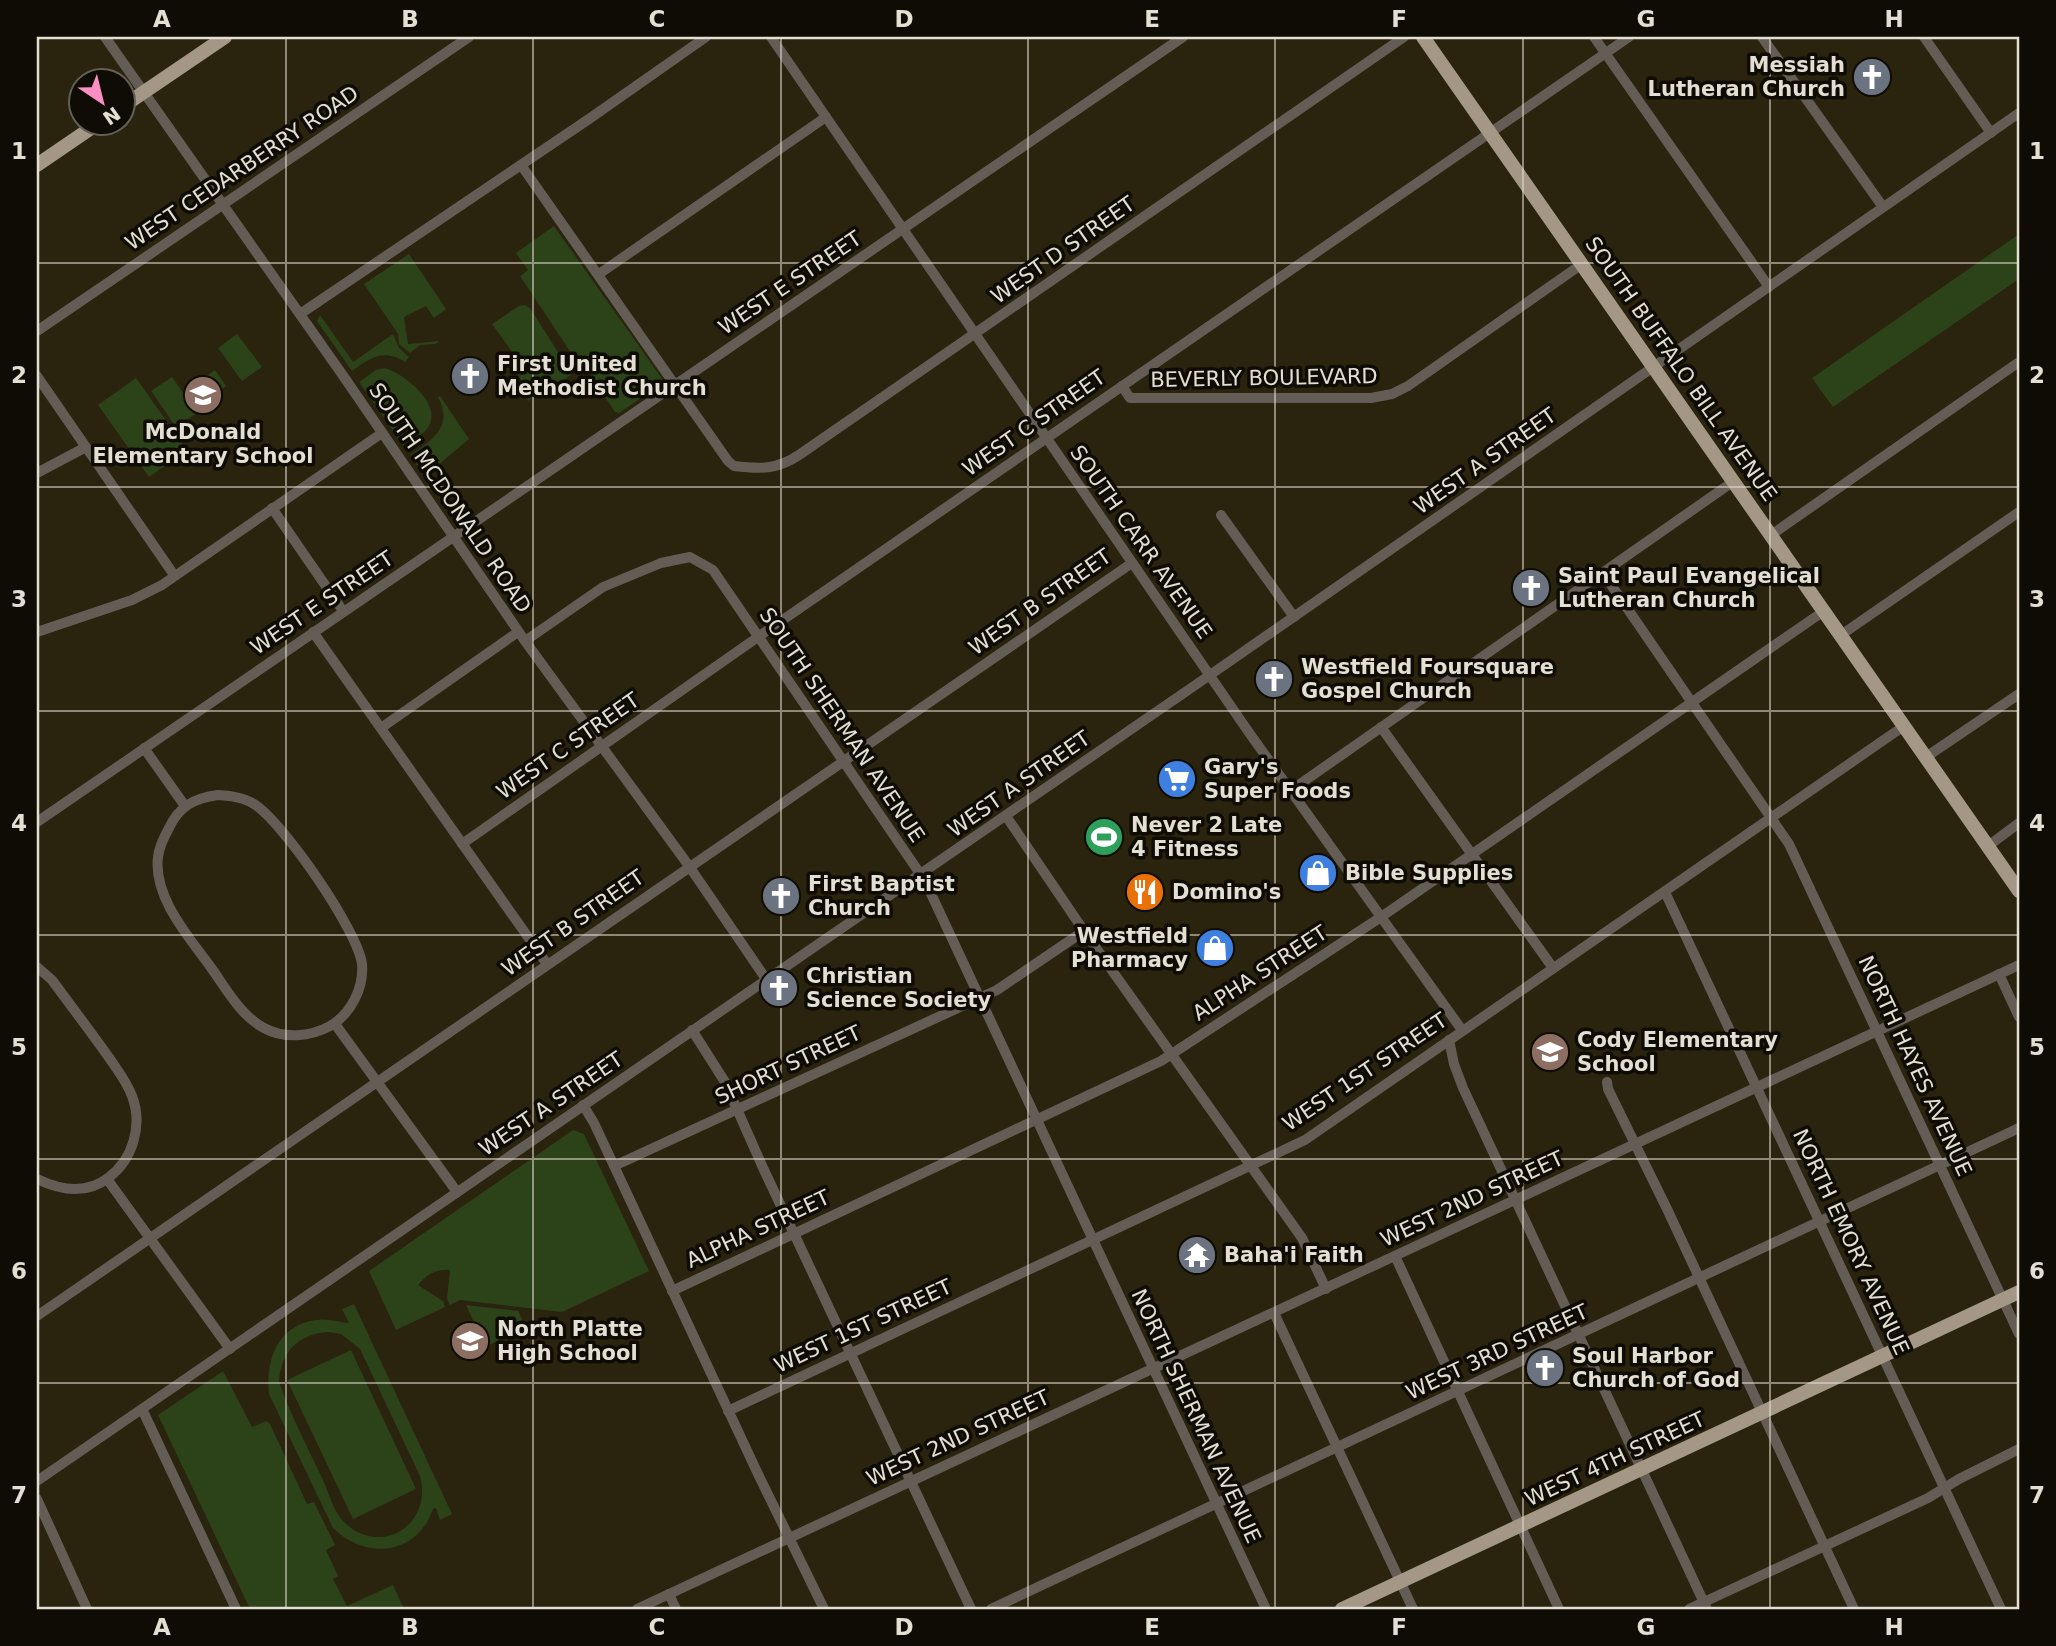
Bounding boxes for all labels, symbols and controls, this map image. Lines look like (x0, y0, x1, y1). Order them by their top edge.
text: A (153, 6, 171, 32)
text: B (401, 6, 419, 32)
text: C (649, 6, 665, 32)
text: D (894, 6, 914, 32)
text: E (1144, 6, 1160, 32)
text: F (1391, 6, 1407, 32)
text: G (1637, 6, 1655, 32)
text: H (1884, 6, 1904, 32)
place label: Messiah Lutheran Church (1648, 53, 1845, 101)
church icon: Messiah Lutheran Church (1851, 56, 1893, 98)
north arrow (66, 66, 136, 136)
street label: WEST CEDARBERRY ROAD (121, 81, 363, 255)
text: N (99, 102, 125, 129)
text: 1 (11, 138, 27, 164)
text: 1 (2029, 138, 2045, 164)
street label: WEST D STREET (987, 191, 1140, 309)
street label: WEST E STREET (714, 226, 866, 340)
street label: SOUTH BUFFALO BILL AVENUE (1580, 232, 1782, 506)
place label: First United Methodist Church (497, 352, 707, 400)
church icon: First United Methodist Church (449, 355, 491, 397)
text: 2 (11, 362, 27, 388)
text: 2 (2029, 362, 2045, 388)
street label: BEVERLY BOULEVARD (1150, 364, 1378, 392)
street label: WEST C STREET (958, 365, 1110, 481)
school or university icon: McDonald Elementary School (182, 374, 224, 416)
street label: SOUTH MCDONALD ROAD (364, 379, 536, 617)
street label: WEST A STREET (1409, 403, 1561, 519)
place label: McDonald Elementary School (92, 420, 314, 468)
street label: SOUTH CARR AVENUE (1065, 441, 1217, 643)
street label: WEST B STREET (964, 544, 1116, 660)
street label: WEST E STREET (246, 546, 398, 660)
place label: Saint Paul Evangelical Lutheran Church (1558, 564, 1820, 612)
church icon: Saint Paul Evangelical Lutheran Church (1510, 567, 1552, 609)
text: 3 (11, 586, 27, 612)
text: 3 (2029, 586, 2045, 612)
street label: SOUTH SHERMAN AVENUE (754, 603, 930, 847)
place label: Westfield Foursquare Gospel Church (1301, 655, 1554, 703)
church icon: Westfield Foursquare Gospel Church (1253, 658, 1295, 700)
street label: WEST C STREET (492, 688, 644, 804)
street label: WEST A STREET (943, 726, 1095, 842)
place label: Gary's Super Foods (1204, 755, 1351, 803)
supermarket icon: Gary's Super Foods (1156, 758, 1198, 800)
text: 4 (11, 810, 27, 836)
text: 4 (2029, 810, 2045, 836)
place label: Never 2 Late 4 Fitness (1131, 813, 1282, 861)
sports icon: Never 2 Late 4 Fitness (1083, 816, 1125, 858)
shop icon: Bible Supplies (1297, 852, 1339, 894)
place label: Bible Supplies (1345, 861, 1513, 885)
street label: WEST B STREET (497, 865, 649, 981)
restaurant icon: Domino's (1124, 871, 1166, 913)
place label: First Baptist Church (808, 872, 955, 920)
church icon: First Baptist Church (760, 875, 802, 917)
place label: Domino's (1172, 880, 1281, 904)
street label: ALPHA STREET (1188, 920, 1332, 1025)
place label: Westfield Pharmacy (1071, 924, 1188, 972)
shop icon: Westfield Pharmacy (1194, 927, 1236, 969)
street label: NORTH HAYES AVENUE (1853, 952, 1977, 1180)
place label: Christian Science Society (806, 964, 991, 1012)
church icon: Christian Science Society (758, 967, 800, 1009)
street label: WEST 1ST STREET (1278, 1008, 1452, 1136)
street label: SHORT STREET (711, 1021, 865, 1109)
place label: Cody Elementary School (1577, 1028, 1778, 1076)
school or university icon: Cody Elementary School (1529, 1031, 1571, 1073)
text: 5 (11, 1034, 27, 1060)
text: 5 (2029, 1034, 2045, 1060)
street label: WEST A STREET (475, 1047, 627, 1161)
street label: NORTH EMORY AVENUE (1788, 1125, 1914, 1359)
street label: WEST 2ND STREET (1377, 1146, 1567, 1252)
street label: ALPHA STREET (682, 1185, 834, 1273)
temple icon: Baha'i Faith (1176, 1234, 1218, 1276)
place label: Baha'i Faith (1224, 1243, 1364, 1267)
text: 6 (11, 1258, 27, 1284)
text: 6 (2029, 1258, 2045, 1284)
street label: WEST 1ST STREET (770, 1274, 956, 1378)
street label: NORTH SHERMAN AVENUE (1126, 1285, 1266, 1547)
street label: WEST 3RD STREET (1402, 1299, 1592, 1405)
place label: North Platte High School (497, 1317, 643, 1365)
school or university icon: North Platte High School (449, 1320, 491, 1362)
place label: Soul Harbor Church of God (1572, 1344, 1740, 1392)
church icon: Soul Harbor Church of God (1524, 1347, 1566, 1389)
street label: WEST 2ND STREET (863, 1385, 1053, 1491)
street label: WEST 4TH STREET (1521, 1407, 1709, 1511)
text: 7 (11, 1482, 27, 1508)
text: 7 (2029, 1482, 2045, 1508)
text: A (153, 1614, 171, 1640)
text: B (401, 1614, 419, 1640)
text: C (649, 1614, 665, 1640)
text: D (894, 1614, 914, 1640)
text: E (1144, 1614, 1160, 1640)
text: F (1391, 1614, 1407, 1640)
text: G (1637, 1614, 1655, 1640)
text: H (1884, 1614, 1904, 1640)

